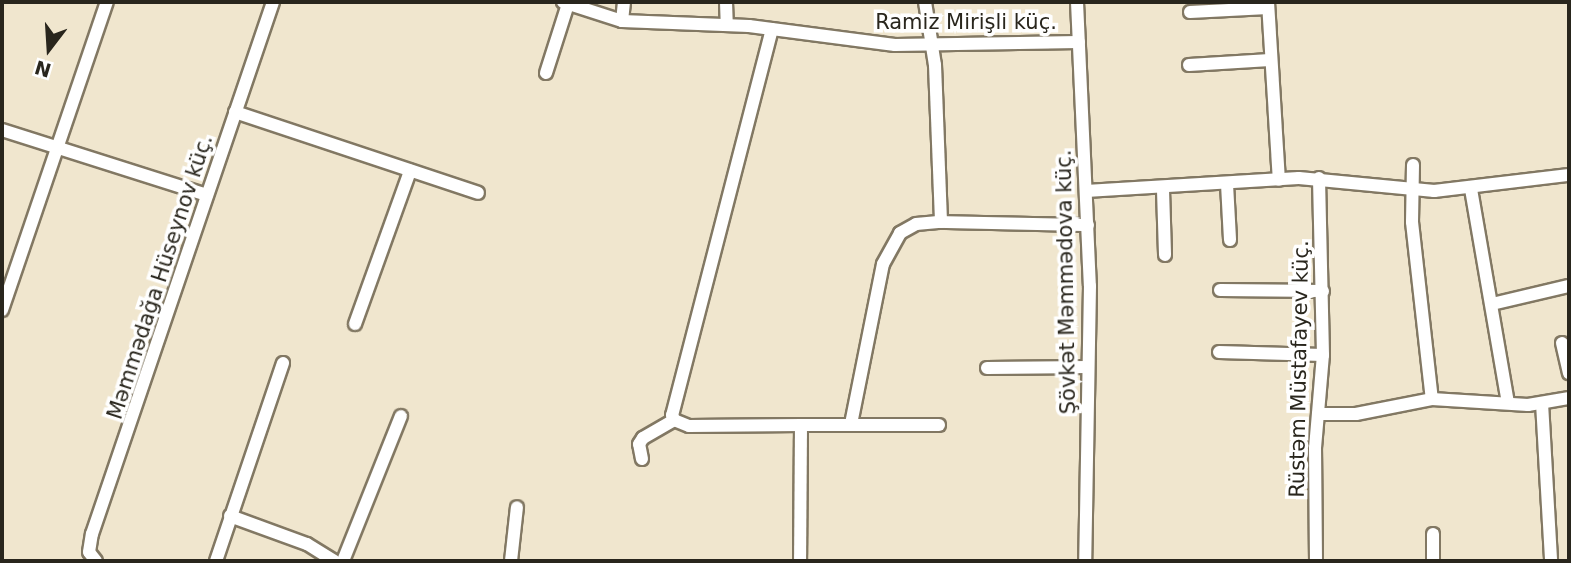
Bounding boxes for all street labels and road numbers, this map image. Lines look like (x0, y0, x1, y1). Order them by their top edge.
street label: Ramiz Mirişli küç. (875, 9, 1057, 35)
street label: Məmmədağa Hüseynov küç. (102, 132, 218, 422)
street label: Şövkət Məmmədova küç. (1051, 149, 1081, 415)
street label: Rüstəm Müstafayev küç. (1284, 240, 1314, 498)

